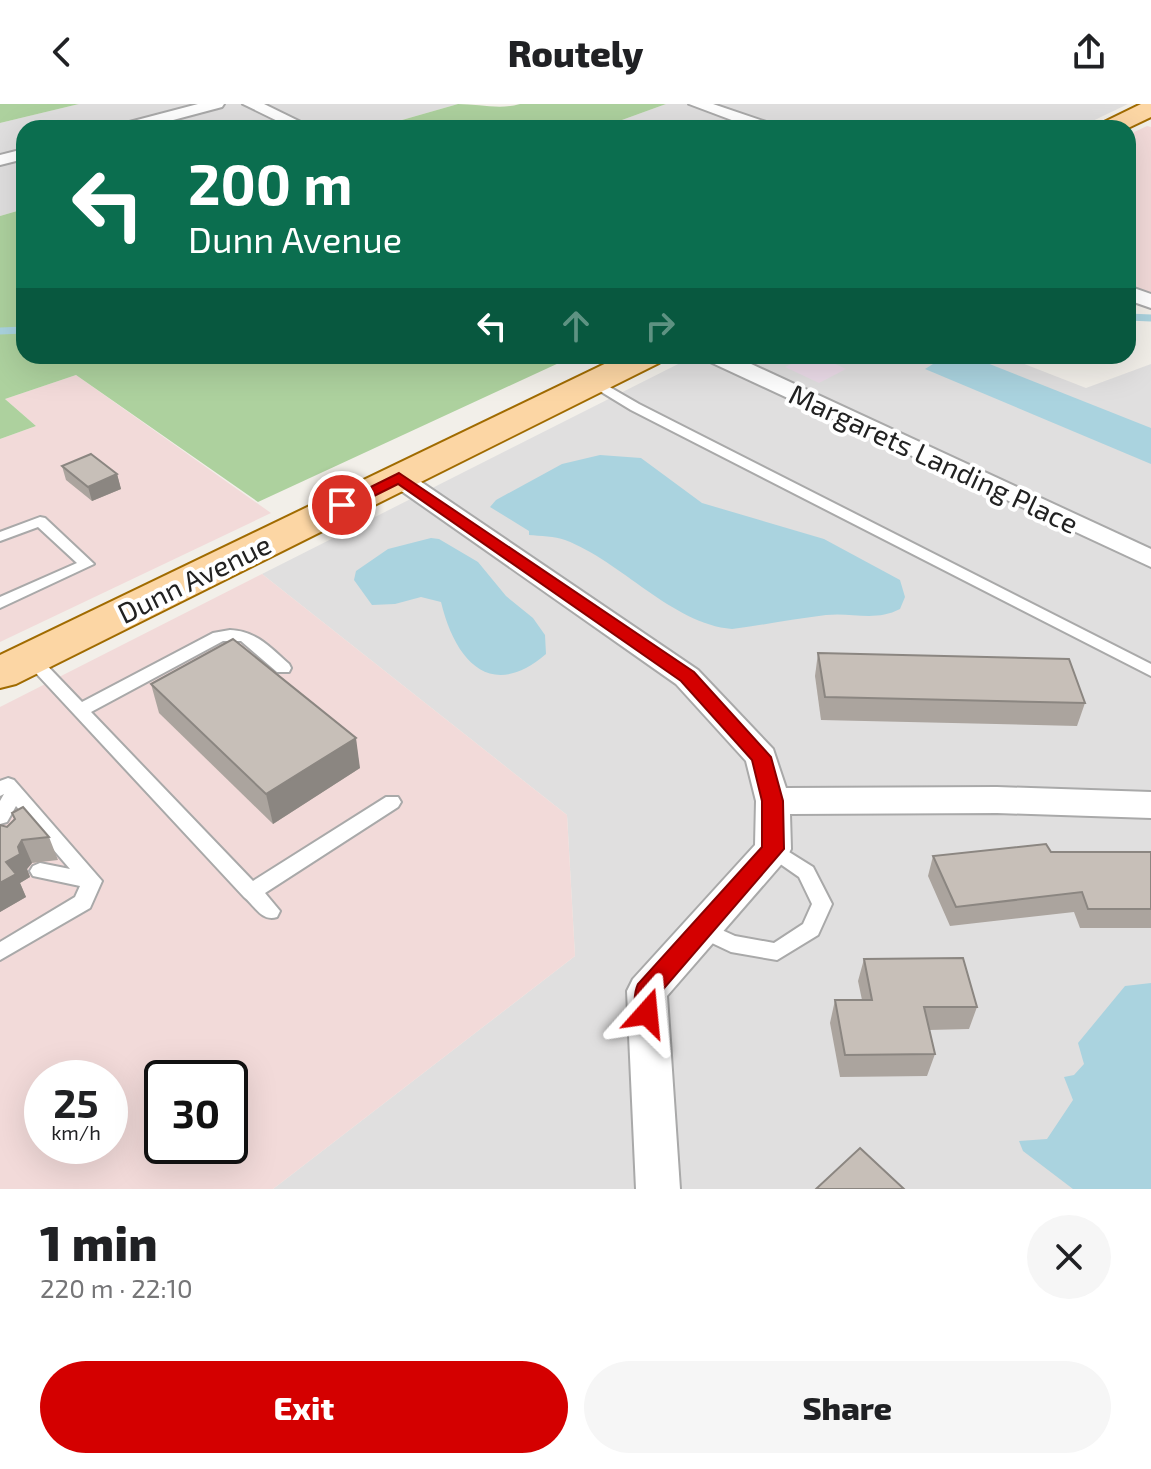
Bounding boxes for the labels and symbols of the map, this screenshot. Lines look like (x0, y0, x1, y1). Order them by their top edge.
street label: Margarets Landing Place (784, 376, 1084, 540)
pin (308, 471, 376, 539)
street label: Dunn Avenue (112, 526, 276, 630)
position arrow (605, 971, 689, 1055)
speed limit sign: 30 (144, 1060, 248, 1164)

